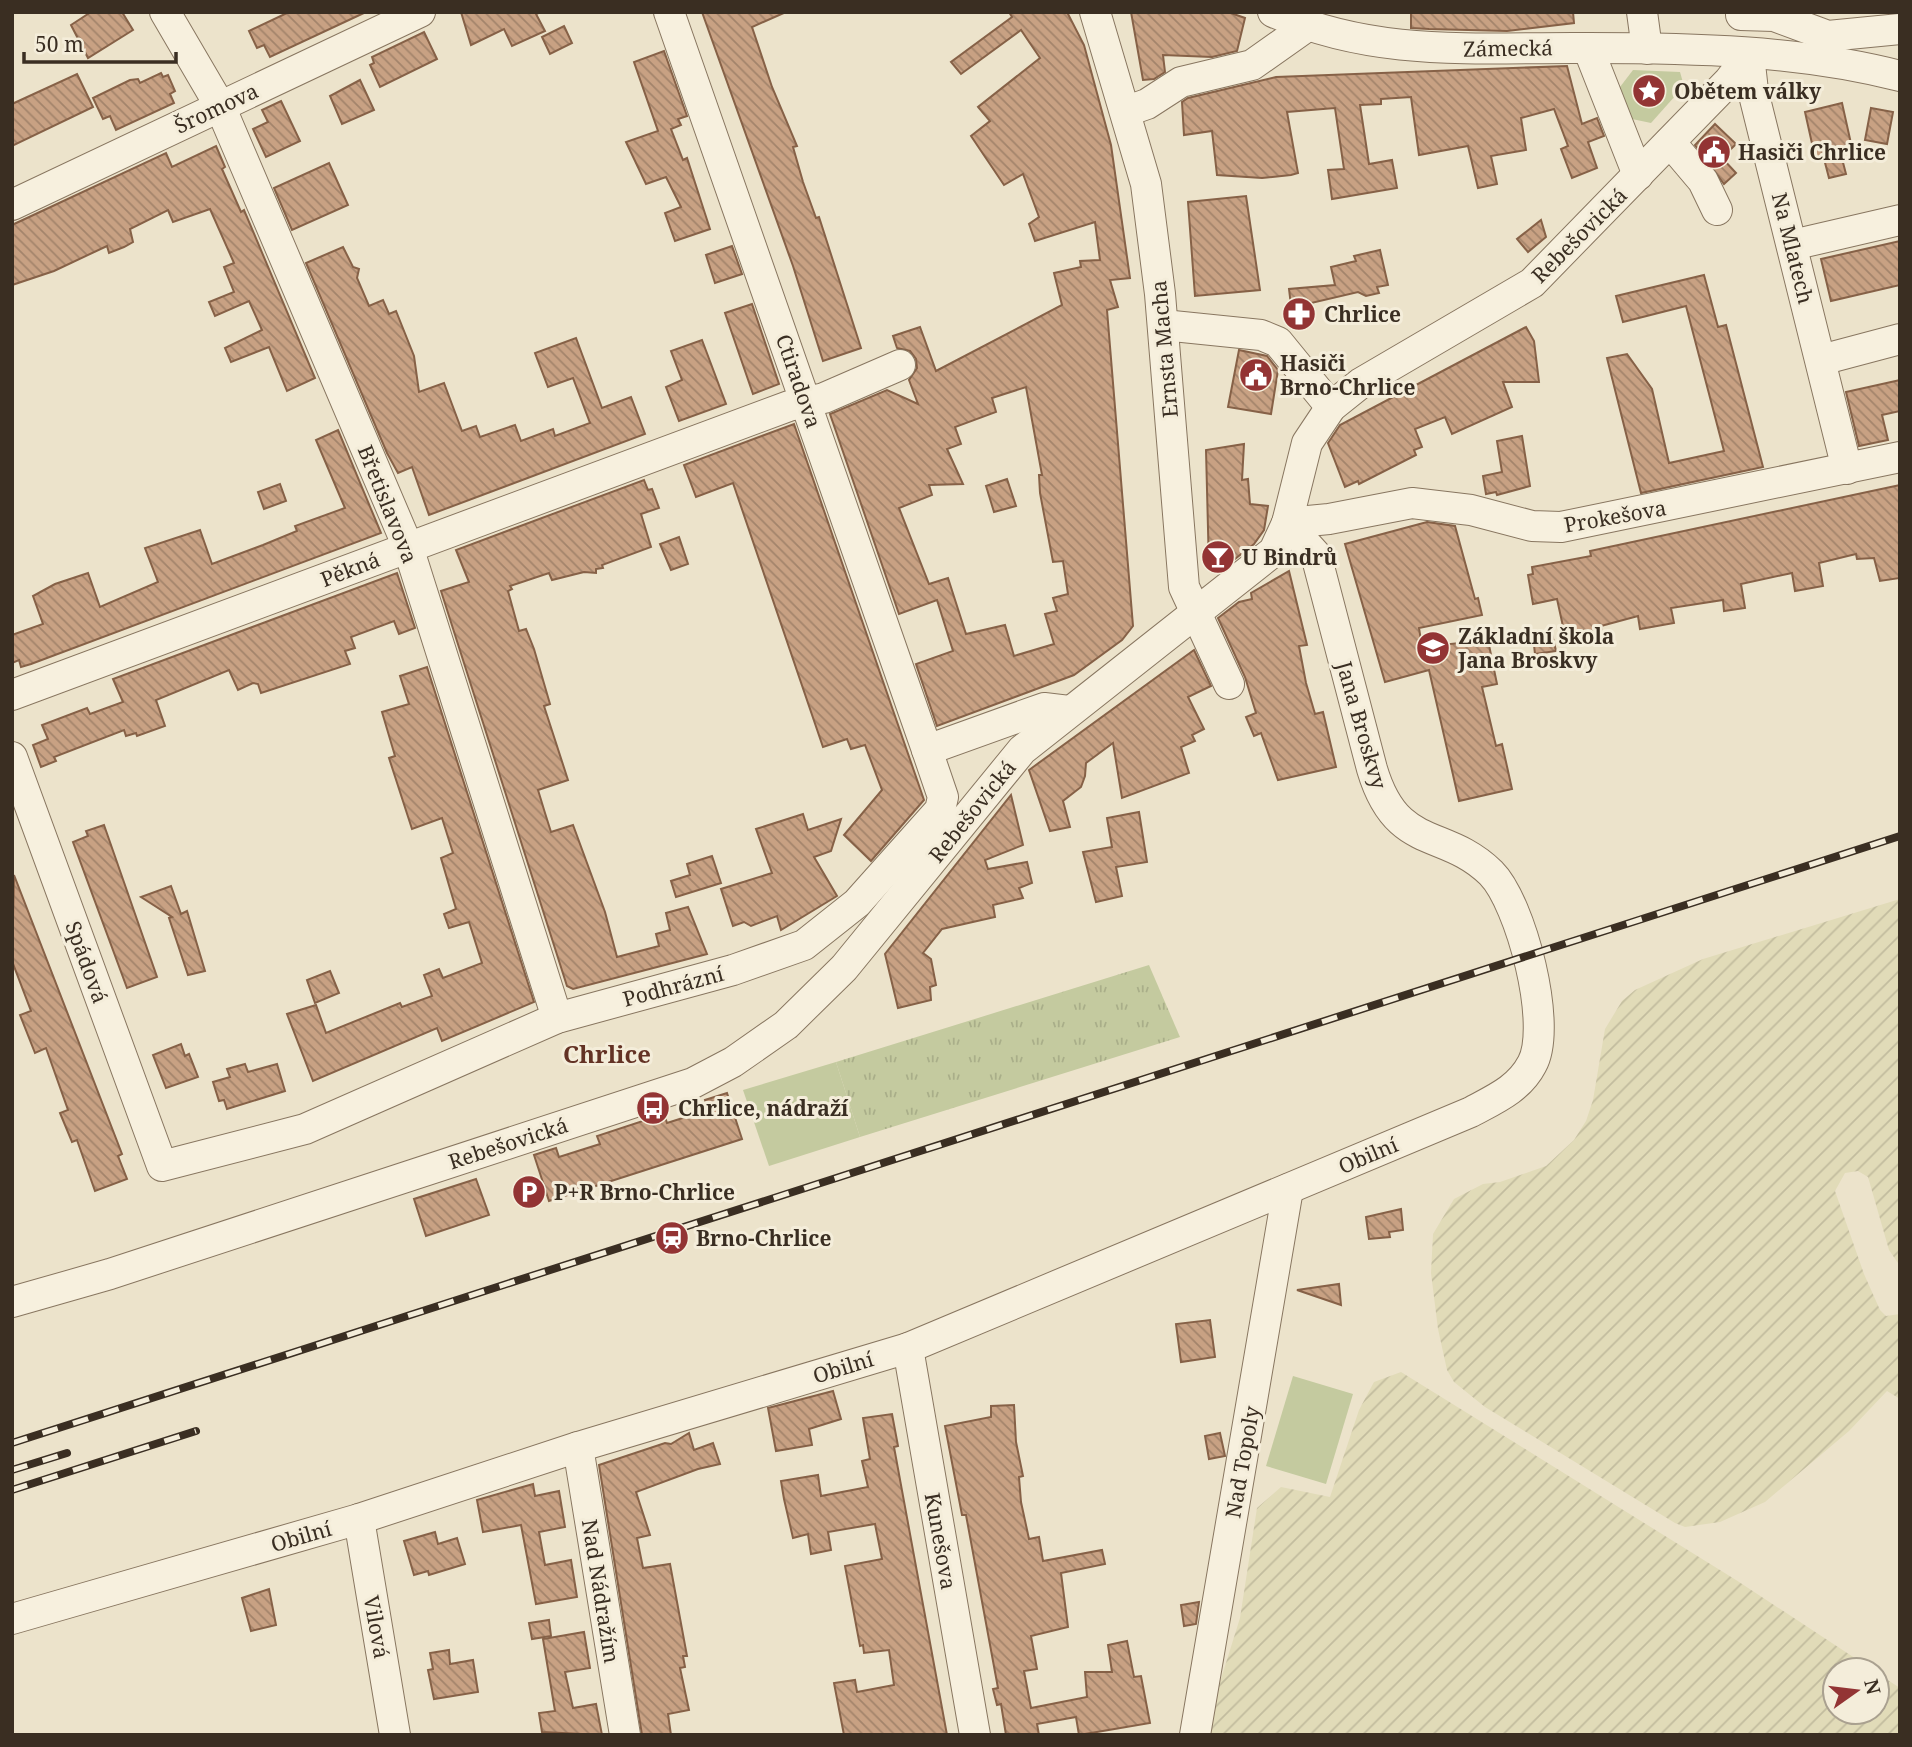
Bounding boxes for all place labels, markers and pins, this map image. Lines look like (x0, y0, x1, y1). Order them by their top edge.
place icon: Obětem války (1630, 72, 1668, 110)
place label: Obětem války (1674, 77, 1822, 105)
public building icon: Hasiči Chrlice (1695, 133, 1733, 171)
place label: Hasiči Chrlice (1738, 138, 1886, 166)
pharmacy icon: Chrlice (1280, 295, 1318, 333)
place label: Chrlice (1324, 300, 1401, 328)
place label: Hasiči Brno-Chrlice (1280, 349, 1415, 401)
public building icon: Hasiči Brno-Chrlice (1237, 356, 1275, 394)
bar icon: U Bindrů (1199, 538, 1237, 576)
place label: U Bindrů (1242, 543, 1337, 571)
place label: Základní škola Jana Broskvy (1457, 622, 1614, 674)
school or university icon: Základní škola Jana Broskvy (1414, 629, 1452, 667)
bus stop icon: Chrlice, nádraží (634, 1089, 672, 1127)
place label: Chrlice, nádraží (678, 1094, 849, 1122)
parking icon: P+R Brno-Chrlice (510, 1173, 548, 1211)
place label: P+R Brno-Chrlice (554, 1178, 735, 1206)
station icon: Brno-Chrlice (653, 1219, 691, 1257)
place label: Brno-Chrlice (696, 1224, 831, 1252)

